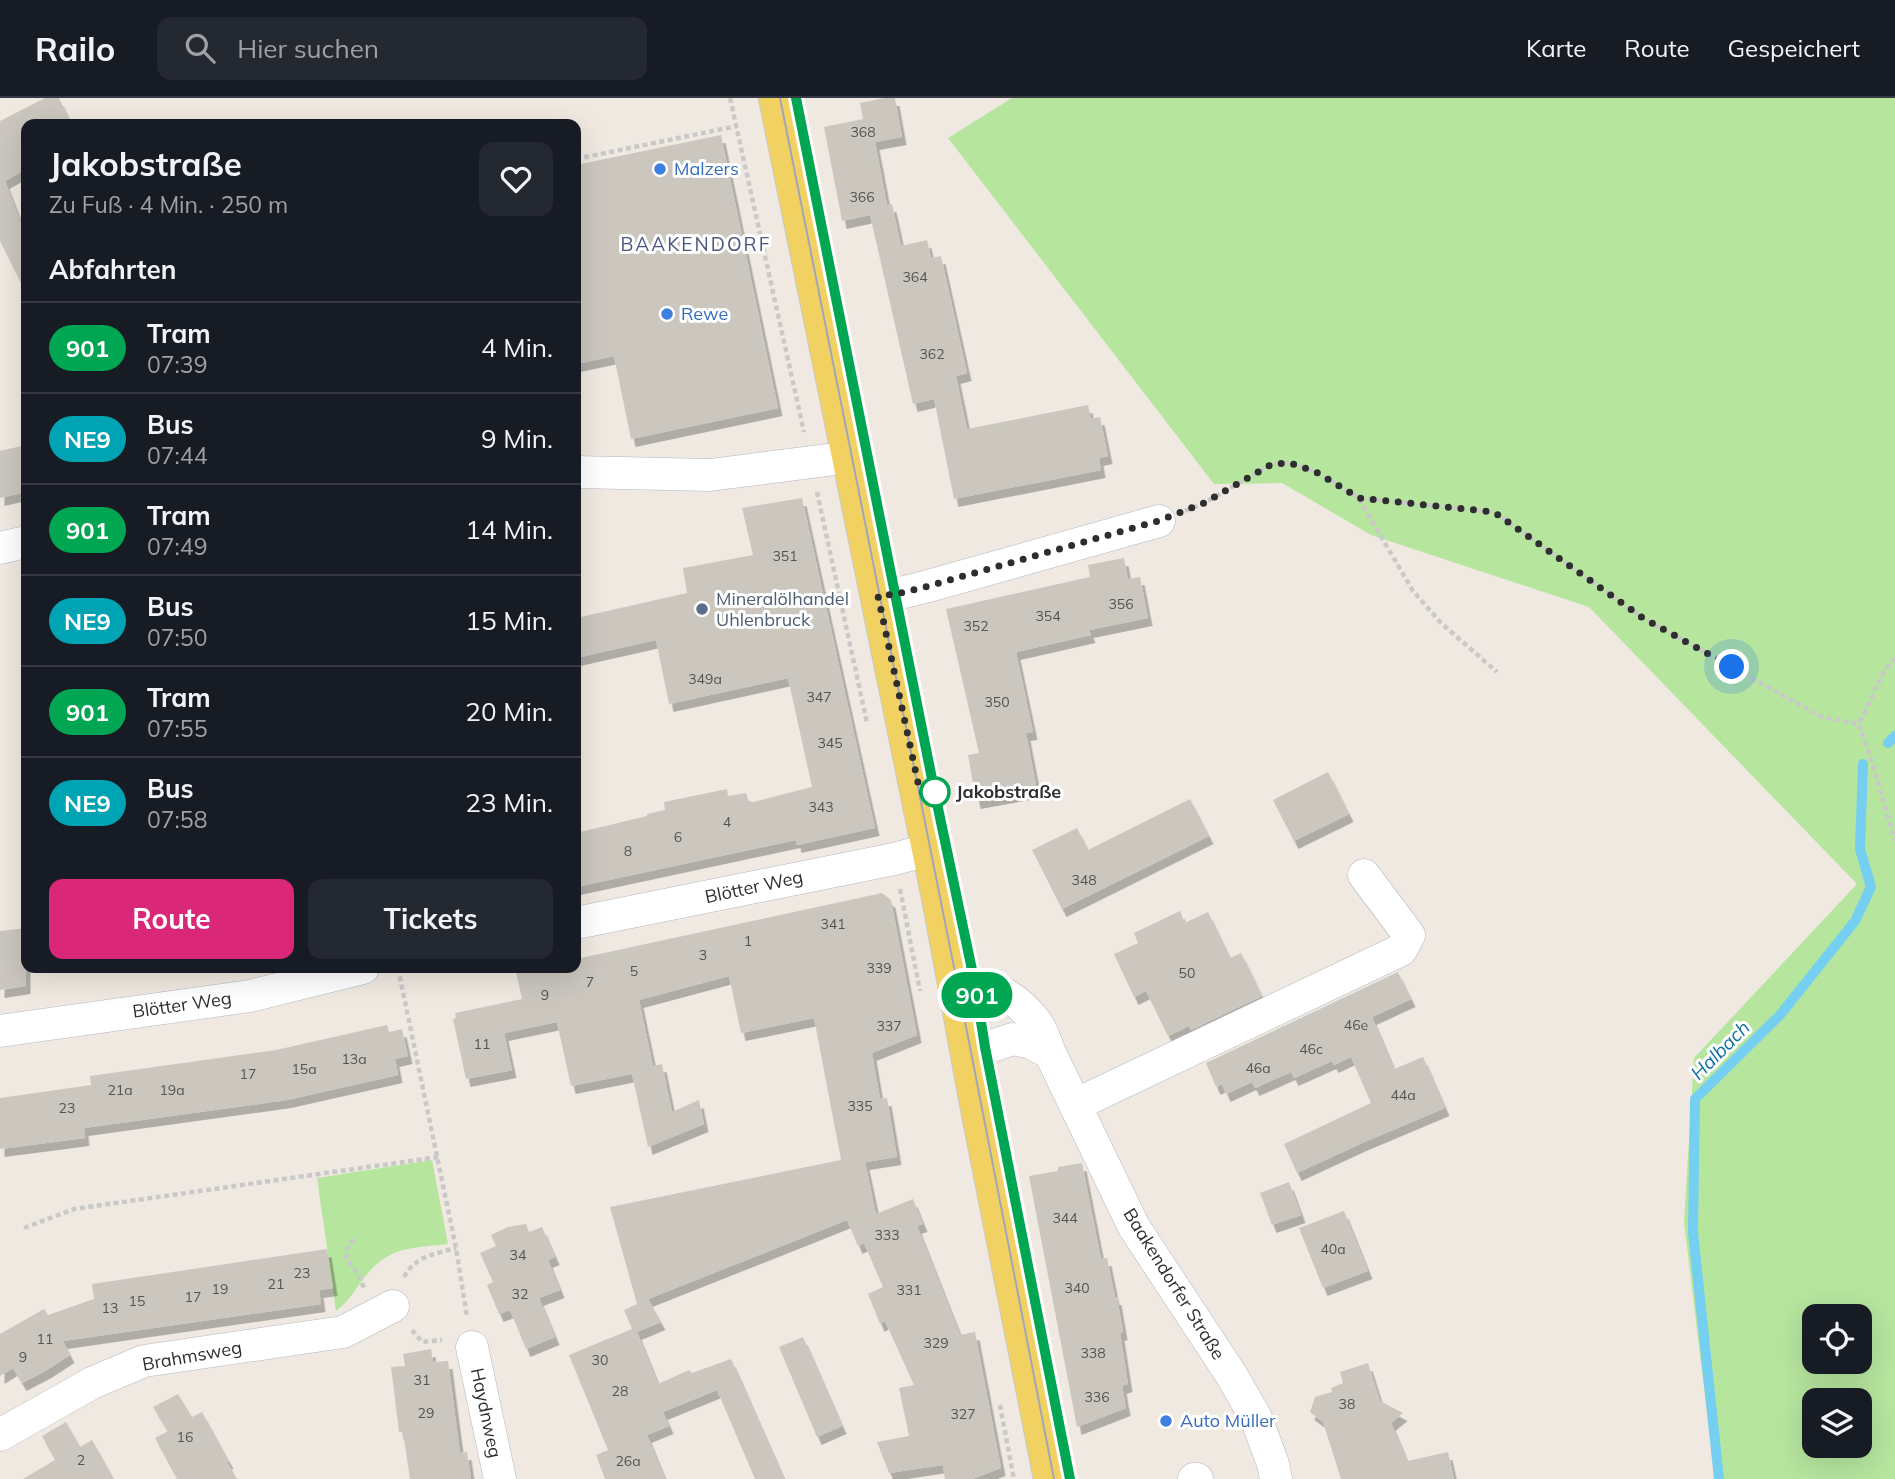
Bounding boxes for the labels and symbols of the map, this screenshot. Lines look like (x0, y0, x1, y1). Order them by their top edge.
house number: 368 (850, 123, 876, 141)
place label: Malzers (674, 157, 739, 180)
marker: Malzers (652, 161, 668, 177)
house number: 366 (849, 188, 875, 206)
district label: BAAKENDORF (621, 232, 771, 256)
house number: 364 (902, 268, 928, 286)
place label: Rewe (681, 302, 728, 325)
marker: Rewe (659, 306, 675, 322)
house number: 362 (919, 345, 945, 363)
house number: 351 (772, 547, 798, 565)
place label: Mineralölhandel Uhlenbruck (716, 587, 849, 631)
house number: 356 (1108, 595, 1134, 613)
marker: Mineralölhandel Uhlenbruck (694, 601, 710, 617)
house number: 354 (1035, 607, 1061, 625)
house number: 352 (963, 617, 989, 635)
your location (1714, 649, 1749, 684)
house number: 349a (688, 670, 722, 688)
house number: 347 (806, 688, 832, 706)
house number: 350 (984, 693, 1010, 711)
house number: 345 (817, 734, 843, 752)
marker: Jakobstraße (920, 777, 950, 807)
place label: Jakobstraße (956, 780, 1061, 803)
house number: 343 (808, 798, 834, 816)
house number: 4 (723, 813, 732, 831)
house number: 6 (674, 828, 682, 846)
house number: 8 (624, 842, 632, 860)
street label: Blötter Weg (703, 865, 805, 908)
house number: 348 (1071, 871, 1097, 889)
house number: 341 (820, 915, 846, 933)
house number: 1 (744, 932, 752, 950)
house number: 3 (699, 946, 707, 964)
house number: 339 (866, 959, 892, 977)
house number: 5 (630, 962, 638, 980)
house number: 50 (1179, 964, 1195, 982)
line badge: 901 (937, 972, 1017, 1018)
house number: 7 (586, 973, 594, 991)
street label: Blötter Weg (131, 986, 233, 1023)
house number: 9 (541, 986, 549, 1004)
water label: Halbach (1685, 1015, 1755, 1085)
house number: 46e (1344, 1016, 1368, 1034)
house number: 337 (876, 1017, 902, 1035)
house number: 11 (474, 1035, 490, 1053)
house number: 46c (1299, 1040, 1323, 1058)
house number: 13a (341, 1050, 367, 1068)
house number: 46a (1245, 1059, 1271, 1077)
house number: 15a (291, 1060, 317, 1078)
house number: 17 (240, 1065, 256, 1083)
house number: 21a (107, 1081, 133, 1099)
house number: 19a (159, 1081, 185, 1099)
house number: 44a (1390, 1086, 1416, 1104)
house number: 335 (847, 1097, 873, 1115)
house number: 23 (59, 1099, 75, 1117)
street label: Baakendorfer Straße (1119, 1204, 1230, 1364)
house number: 344 (1052, 1209, 1078, 1227)
house number: 333 (874, 1226, 900, 1244)
house number: 40a (1320, 1240, 1346, 1258)
house number: 34 (510, 1246, 527, 1264)
house number: 23 (294, 1264, 310, 1282)
house number: 21 (268, 1275, 284, 1293)
house number: 340 (1064, 1279, 1090, 1297)
house number: 19 (212, 1280, 228, 1298)
house number: 331 (896, 1281, 922, 1299)
house number: 32 (512, 1285, 528, 1303)
house number: 17 (185, 1288, 201, 1306)
house number: 15 (129, 1292, 145, 1310)
house number: 13 (102, 1299, 118, 1317)
house number: 11 (37, 1330, 53, 1348)
house number: 329 (923, 1334, 949, 1352)
street label: Brahmsweg (140, 1335, 244, 1376)
house number: 338 (1080, 1344, 1106, 1362)
house number: 9 (19, 1348, 27, 1366)
house number: 30 (592, 1351, 608, 1369)
street label: Haydnweg (466, 1366, 507, 1460)
house number: 31 (414, 1371, 430, 1389)
house number: 28 (612, 1382, 628, 1400)
house number: 336 (1084, 1388, 1110, 1406)
house number: 38 (1339, 1395, 1355, 1413)
house number: 29 (418, 1404, 434, 1422)
house number: 327 (950, 1405, 976, 1423)
place label: Auto Müller (1180, 1409, 1276, 1432)
marker: Auto Müller (1158, 1413, 1174, 1429)
house number: 16 (177, 1428, 193, 1446)
house number: 2 (77, 1451, 85, 1469)
house number: 26a (615, 1452, 641, 1470)

